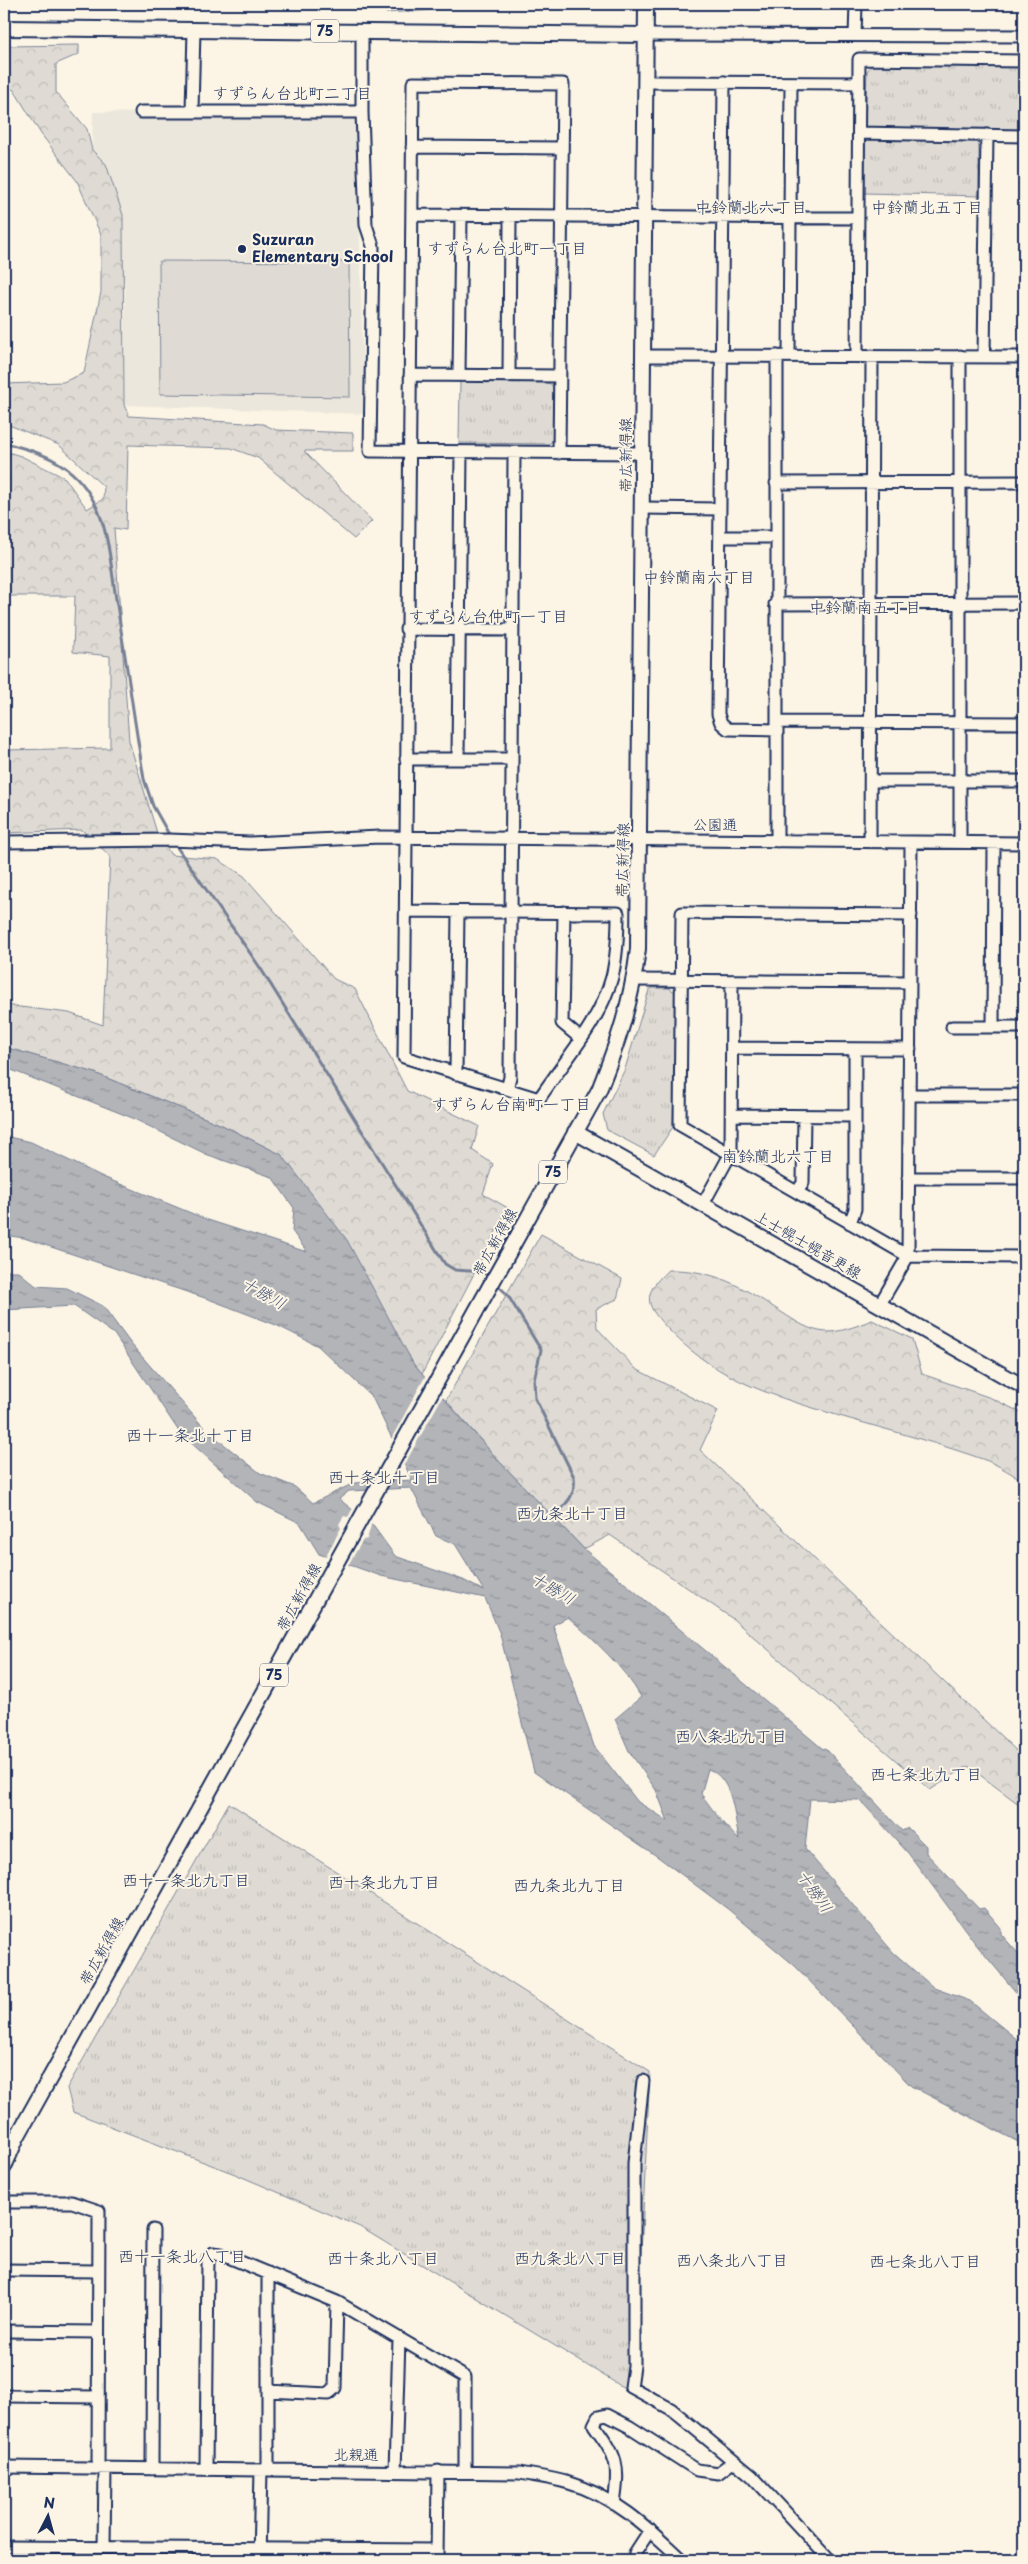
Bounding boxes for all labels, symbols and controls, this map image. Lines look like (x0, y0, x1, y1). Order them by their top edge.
road number: 75 (311, 20, 339, 42)
district label: すずらん台北町二丁目 (212, 80, 372, 104)
district label: 中鈴蘭北六丁目 (695, 194, 807, 218)
district label: 中鈴蘭北五丁目 (871, 194, 983, 218)
place label: Suzuran Elementary School (252, 227, 393, 267)
district label: すずらん台北町一丁目 (427, 235, 587, 259)
marker: Suzuran Elementary School (236, 243, 248, 255)
street label: 帯広新得線 (613, 417, 636, 493)
district label: 中鈴蘭南六丁目 (643, 564, 755, 588)
district label: 中鈴蘭南五丁目 (809, 594, 921, 618)
district label: すずらん台仲町一丁目 (408, 603, 568, 627)
street label: 公園通 (692, 812, 738, 835)
street label: 帯広新得線 (609, 822, 634, 898)
district label: すずらん台南町一丁目 (431, 1091, 591, 1115)
district label: 南鈴蘭北六丁目 (722, 1143, 834, 1167)
road number: 75 (539, 1160, 567, 1184)
street label: 帯広新得線 (465, 1203, 522, 1280)
street label: 上士幌士幌音更線 (751, 1204, 866, 1284)
water label: 十勝川 (238, 1270, 291, 1314)
district label: 西十一条北十丁目 (126, 1422, 254, 1446)
district label: 西十条北十丁目 (328, 1464, 440, 1488)
district label: 西九条北十丁目 (516, 1500, 628, 1524)
street label: 帯広新得線 (269, 1558, 326, 1635)
water label: 十勝川 (527, 1565, 580, 1610)
road number: 75 (260, 1664, 288, 1686)
district label: 西八条北九丁目 (675, 1723, 787, 1747)
district label: 西七条北九丁目 (870, 1761, 982, 1785)
water label: 十勝川 (792, 1864, 839, 1917)
district label: 西十一条北九丁目 (122, 1867, 250, 1891)
district label: 西十条北九丁目 (328, 1869, 440, 1893)
district label: 西九条北九丁目 (513, 1872, 625, 1896)
street label: 帯広新得線 (72, 1912, 129, 1989)
district label: 西十一条北八丁目 (118, 2243, 246, 2267)
district label: 西十条北八丁目 (327, 2245, 439, 2269)
district label: 西九条北八丁目 (514, 2245, 626, 2269)
district label: 西八条北八丁目 (676, 2247, 788, 2271)
district label: 西七条北八丁目 (869, 2248, 981, 2272)
street label: 北親通 (333, 2442, 379, 2465)
north arrow (22, 2492, 72, 2542)
text: N (43, 2492, 56, 2514)

